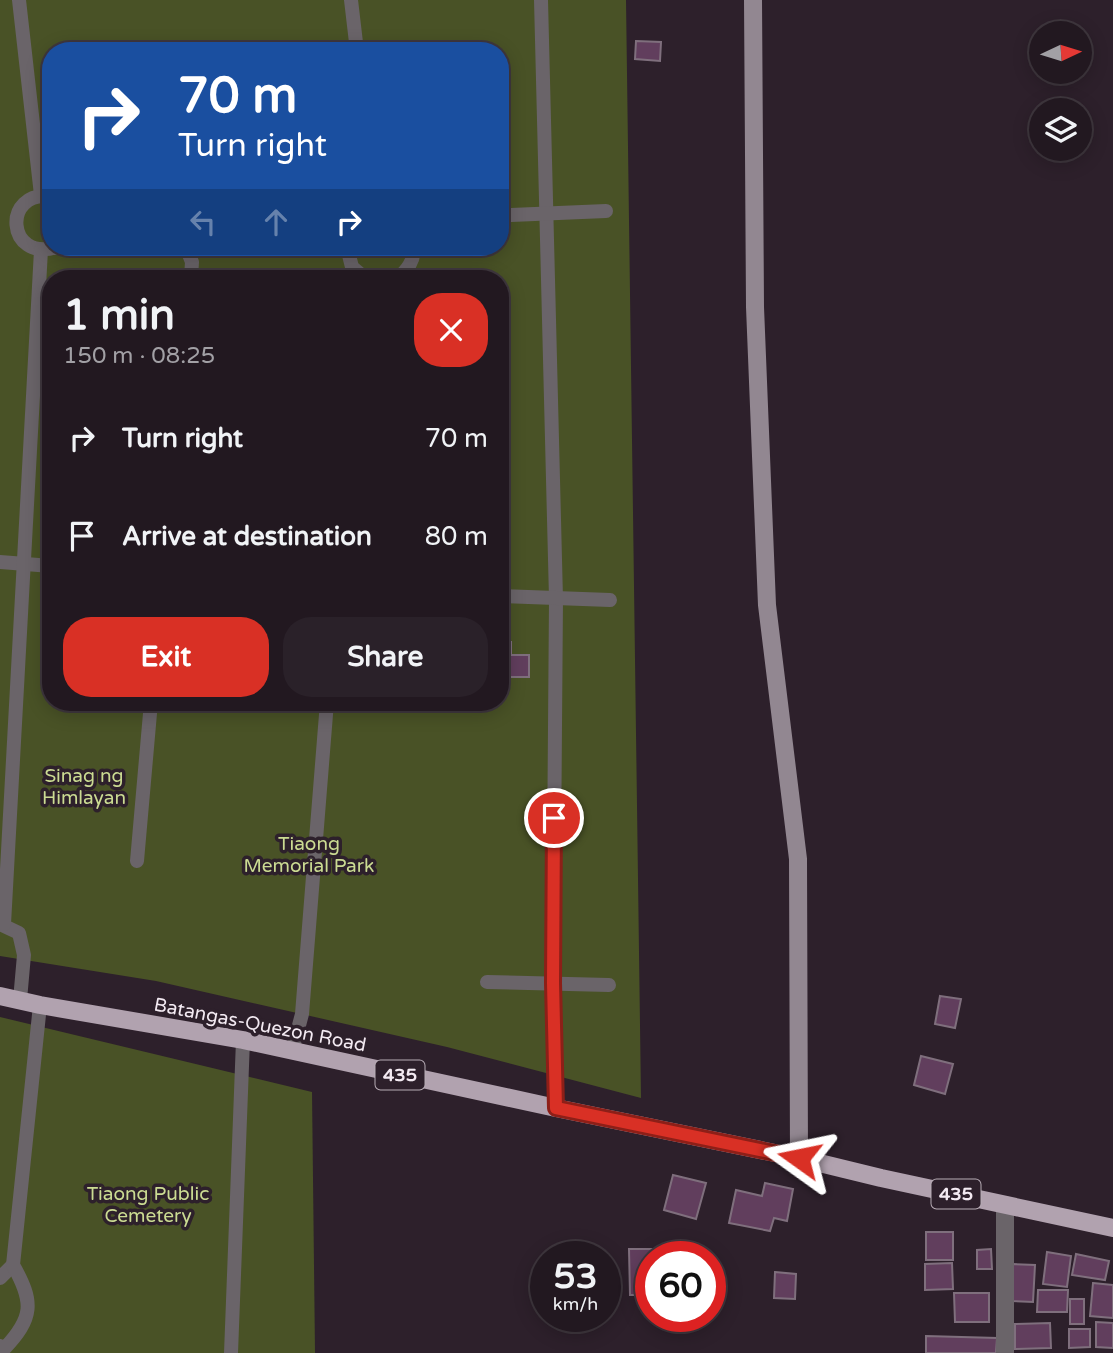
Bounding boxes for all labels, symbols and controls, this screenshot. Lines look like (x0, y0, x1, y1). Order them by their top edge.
north arrow (1029, 21, 1092, 84)
map controls (1029, 21, 1092, 161)
text: 70 m (178, 67, 297, 126)
icon: right (63, 70, 154, 161)
button: layers (1029, 98, 1092, 161)
text: Turn right (178, 127, 327, 165)
icon: left (184, 203, 222, 241)
icon: ahead (257, 203, 295, 241)
icon: right (330, 203, 368, 241)
text: 1 min (63, 290, 175, 341)
button: close (414, 293, 488, 367)
text: 150 m · 08:25 (63, 342, 215, 370)
icon: right (63, 419, 101, 457)
text: Turn right (122, 423, 243, 454)
text: 70 m (425, 423, 488, 454)
icon: arrive (63, 517, 101, 555)
text: Arrive at destination (122, 521, 372, 552)
text: 80 m (425, 521, 488, 552)
button: Exit (63, 617, 269, 697)
button: Share (283, 617, 488, 697)
park label: Sinag ng Himlayan (42, 765, 126, 809)
pin (524, 788, 584, 848)
icon: arrive (535, 799, 573, 837)
park label: Tiaong Memorial Park (244, 833, 374, 877)
street label: Batangas-Quezon Road (152, 994, 368, 1056)
road number: 435 (376, 1060, 424, 1090)
position arrow (762, 1121, 836, 1195)
road number: 435 (932, 1180, 981, 1209)
park label: Tiaong Public Cemetery (87, 1183, 209, 1227)
speed limit sign: 60 (635, 1241, 726, 1332)
text: 53 (554, 1256, 597, 1298)
text: km/h (553, 1293, 598, 1315)

